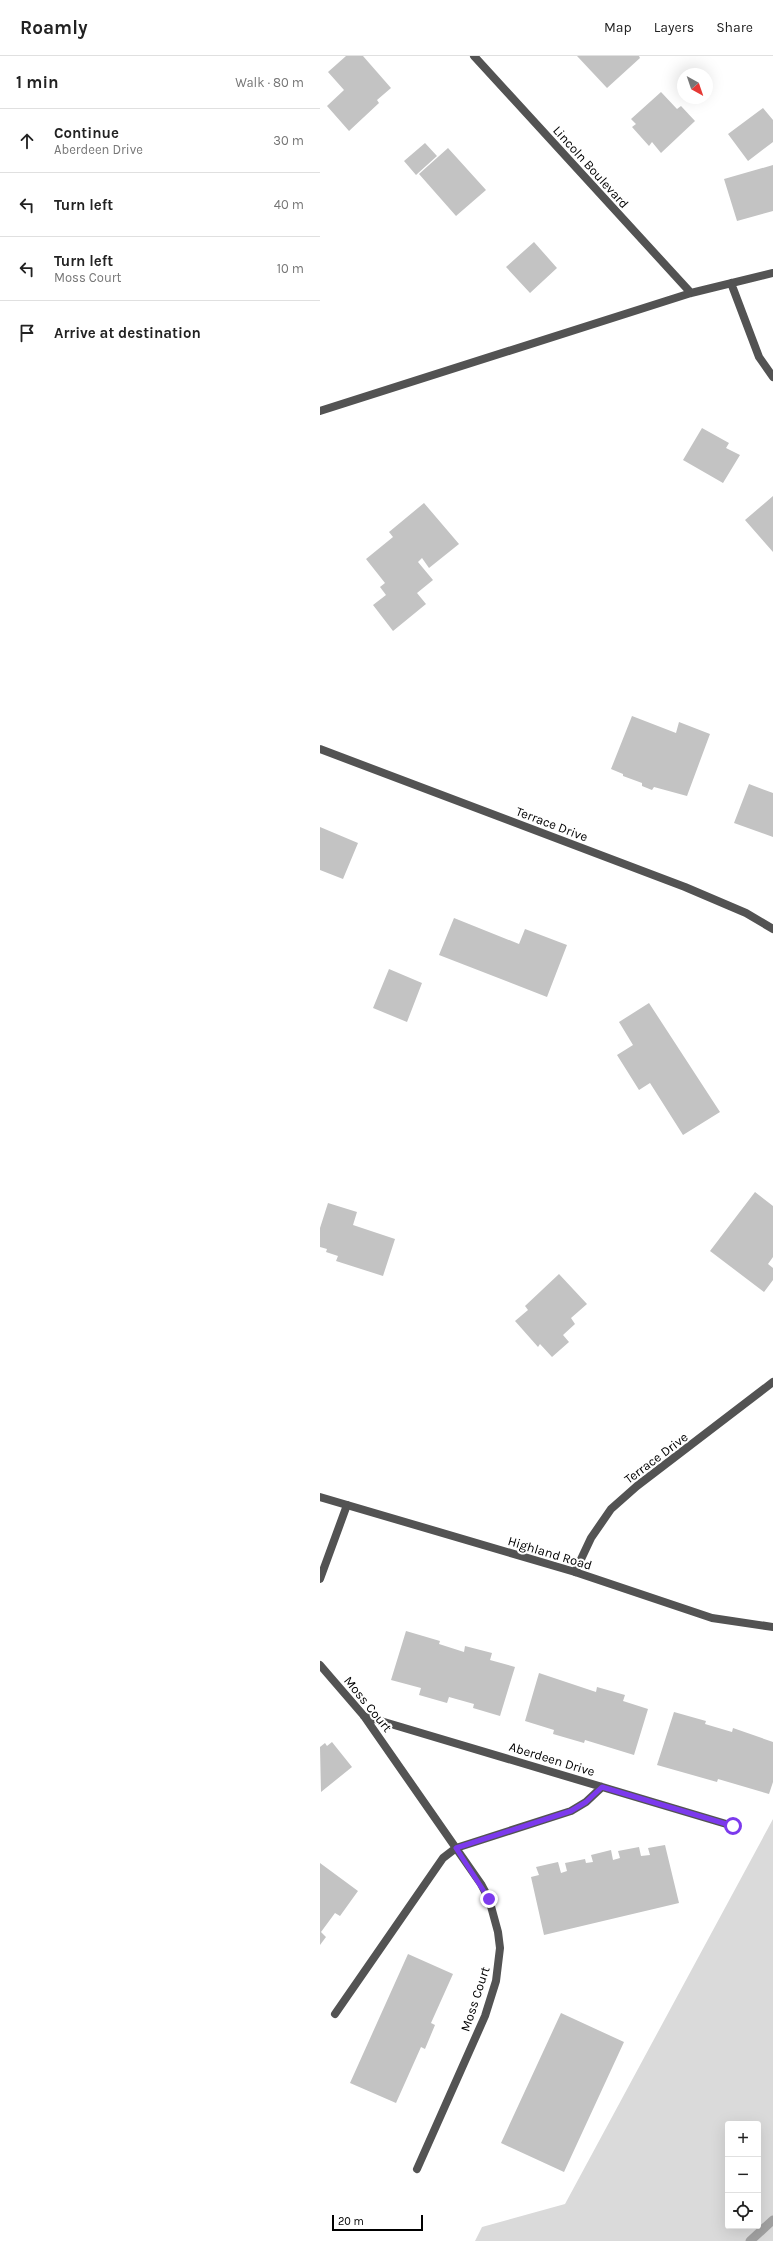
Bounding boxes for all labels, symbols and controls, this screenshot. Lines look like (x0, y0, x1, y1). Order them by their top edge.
text: Roamly (20, 17, 87, 39)
text: Map (604, 19, 632, 36)
text: Layers (654, 19, 694, 36)
text: Share (716, 19, 753, 36)
north arrow (677, 68, 713, 104)
text: 1 min (16, 72, 59, 92)
text: Walk · 80 m (235, 75, 304, 90)
street label: Lincoln Boulevard (550, 123, 632, 211)
text: Continue (54, 124, 119, 142)
icon: ahead (16, 130, 38, 152)
text: 30 m (273, 133, 304, 148)
text: Aberdeen Drive (54, 142, 143, 157)
icon: left (16, 194, 38, 216)
text: Turn left (54, 196, 113, 214)
text: 40 m (274, 197, 304, 212)
text: Turn left (54, 252, 113, 270)
icon: left (16, 258, 38, 280)
text: 10 m (277, 261, 304, 276)
text: Moss Court (54, 270, 121, 285)
icon: arrive (16, 322, 38, 344)
text: Arrive at destination (54, 324, 201, 342)
street label: Terrace Drive (514, 803, 590, 845)
street label: Terrace Drive (621, 1429, 691, 1487)
street label: Highland Road (506, 1533, 594, 1573)
street label: Moss Court (341, 1673, 395, 1735)
street label: Aberdeen Drive (507, 1739, 597, 1779)
route start (724, 1817, 742, 1835)
route end (480, 1890, 498, 1908)
street label: Moss Court (457, 1965, 493, 2033)
map controls (725, 2121, 761, 2229)
button: + (725, 2121, 761, 2157)
button: − (725, 2157, 761, 2193)
button: locate (725, 2193, 761, 2229)
scale bar (332, 2213, 423, 2232)
text: 20 m (338, 2215, 364, 2228)

